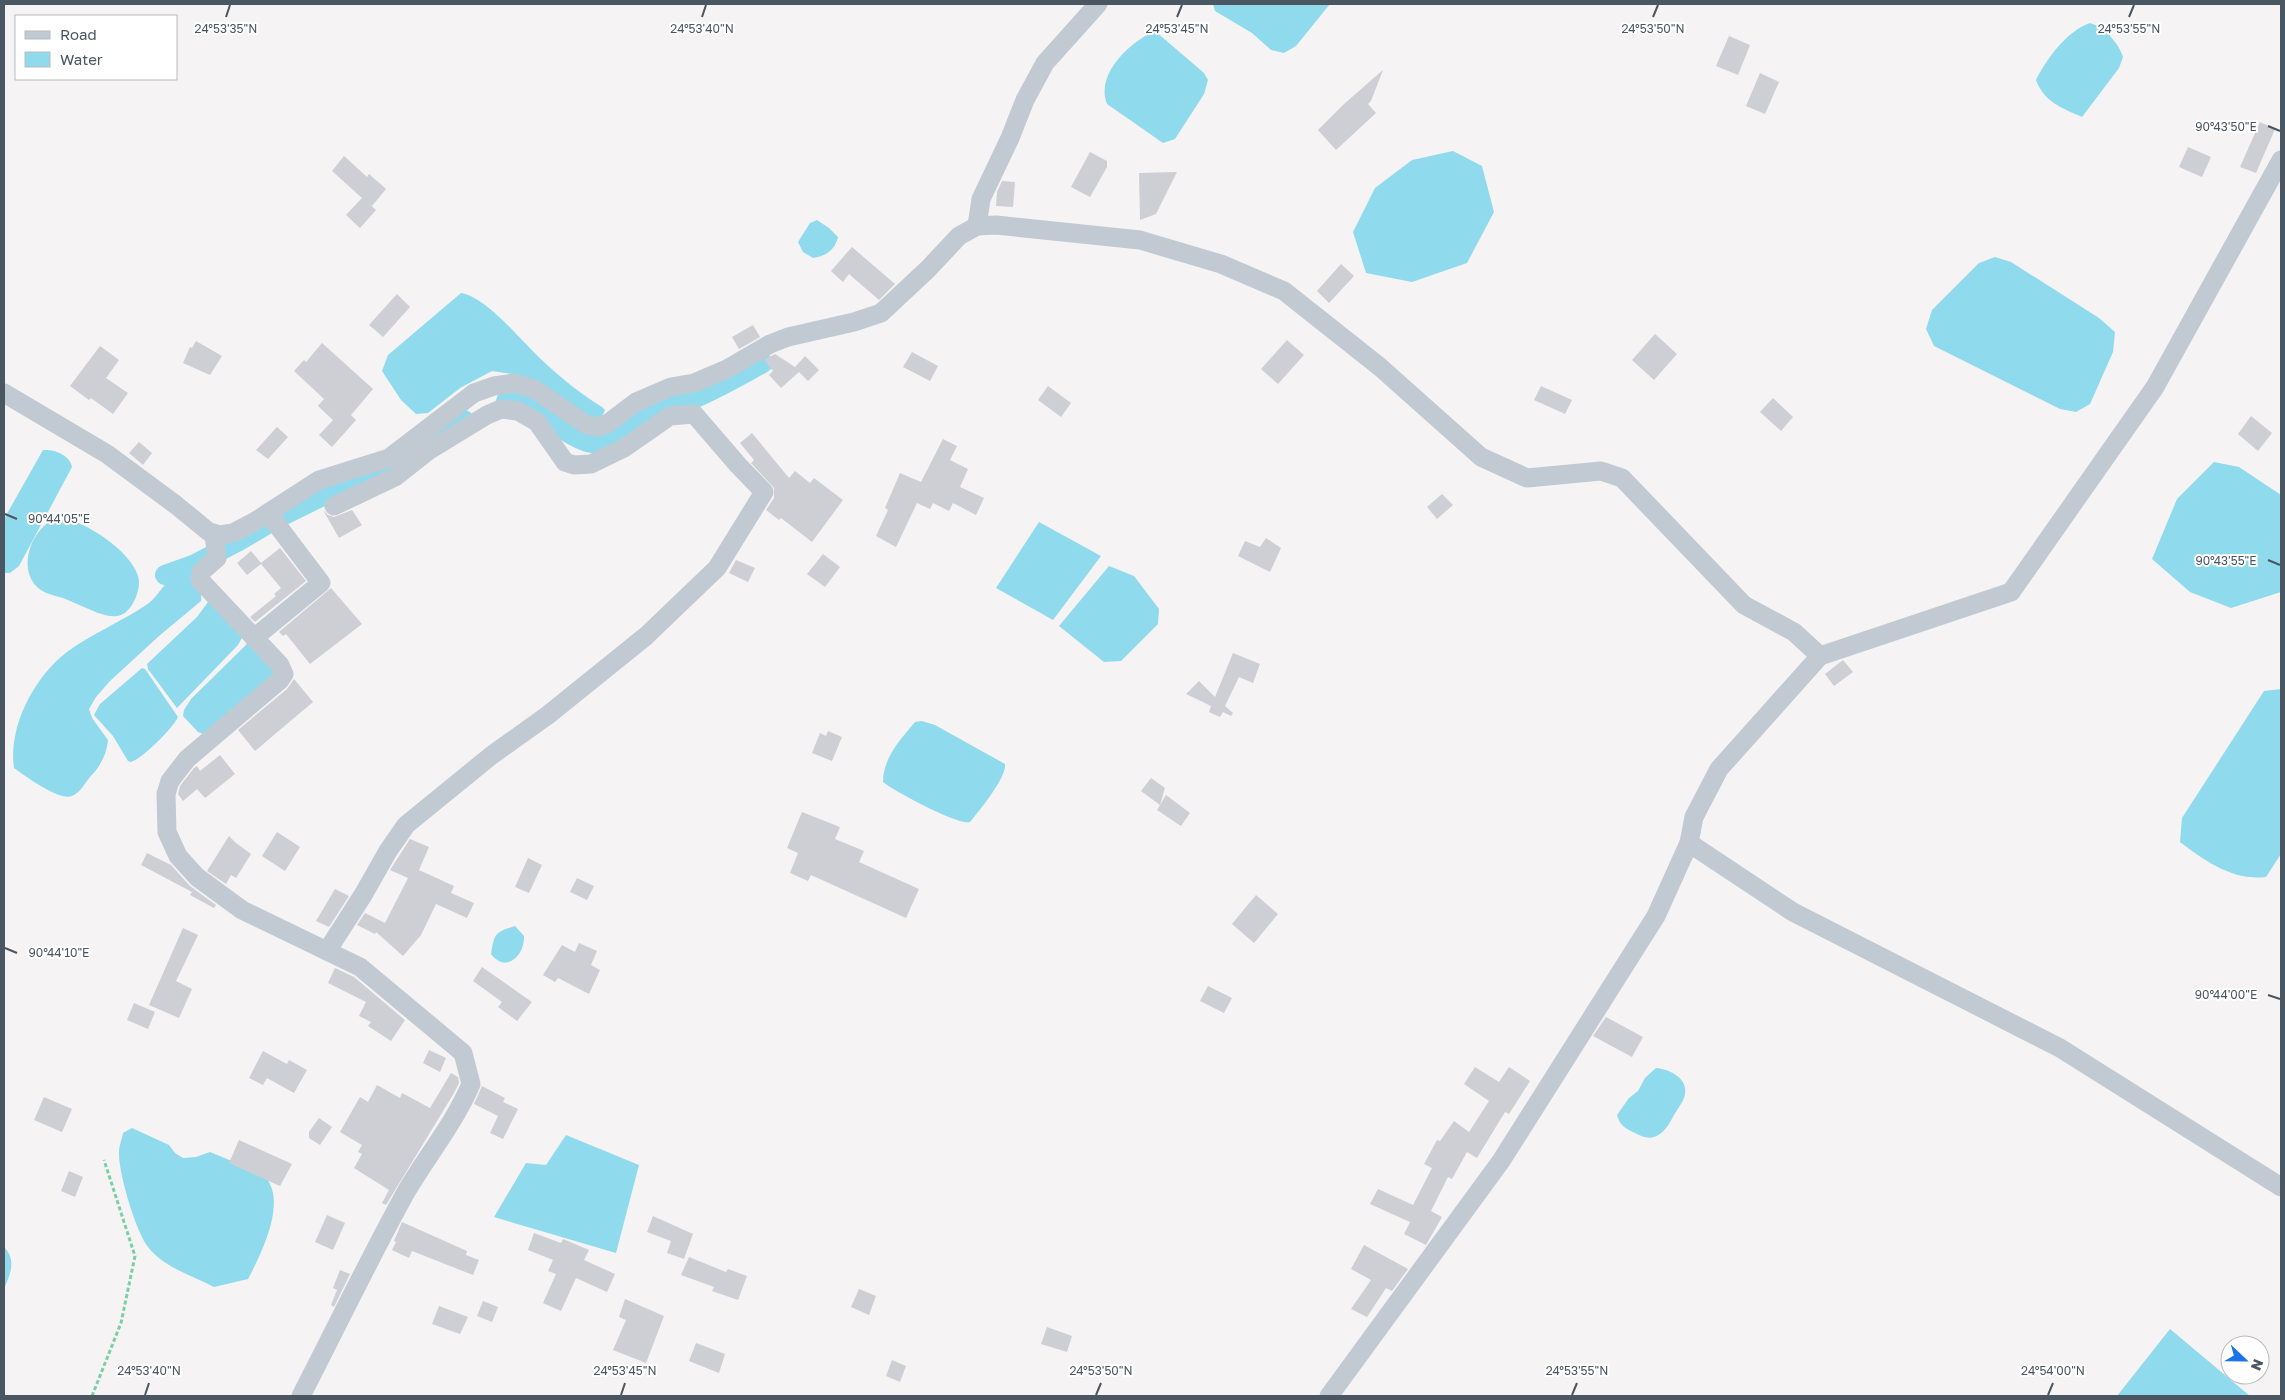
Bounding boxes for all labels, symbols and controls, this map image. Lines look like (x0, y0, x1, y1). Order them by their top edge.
legend (15, 15, 178, 80)
text: 24°53'35"N (195, 21, 257, 36)
text: 24°53'40"N (670, 21, 734, 36)
text: 24°53'45"N (1145, 21, 1209, 36)
text: 24°53'50"N (1621, 21, 1685, 36)
text: 24°53'55"N (2098, 21, 2160, 36)
text: Road (60, 25, 97, 43)
text: Water (60, 50, 103, 68)
text: 90°43'50"E (2195, 119, 2257, 134)
text: 90°44'05"E (28, 511, 90, 526)
text: 90°43'55"E (2195, 553, 2257, 568)
text: 90°44'10"E (29, 945, 89, 960)
text: 90°44'00"E (2195, 987, 2257, 1002)
north arrow (2220, 1335, 2270, 1385)
text: N (2248, 1357, 2267, 1373)
text: 24°53'40"N (117, 1363, 181, 1378)
text: 24°53'45"N (593, 1363, 657, 1378)
text: 24°53'50"N (1069, 1363, 1133, 1378)
text: 24°53'55"N (1546, 1363, 1608, 1378)
text: 24°54'00"N (2021, 1363, 2085, 1378)

